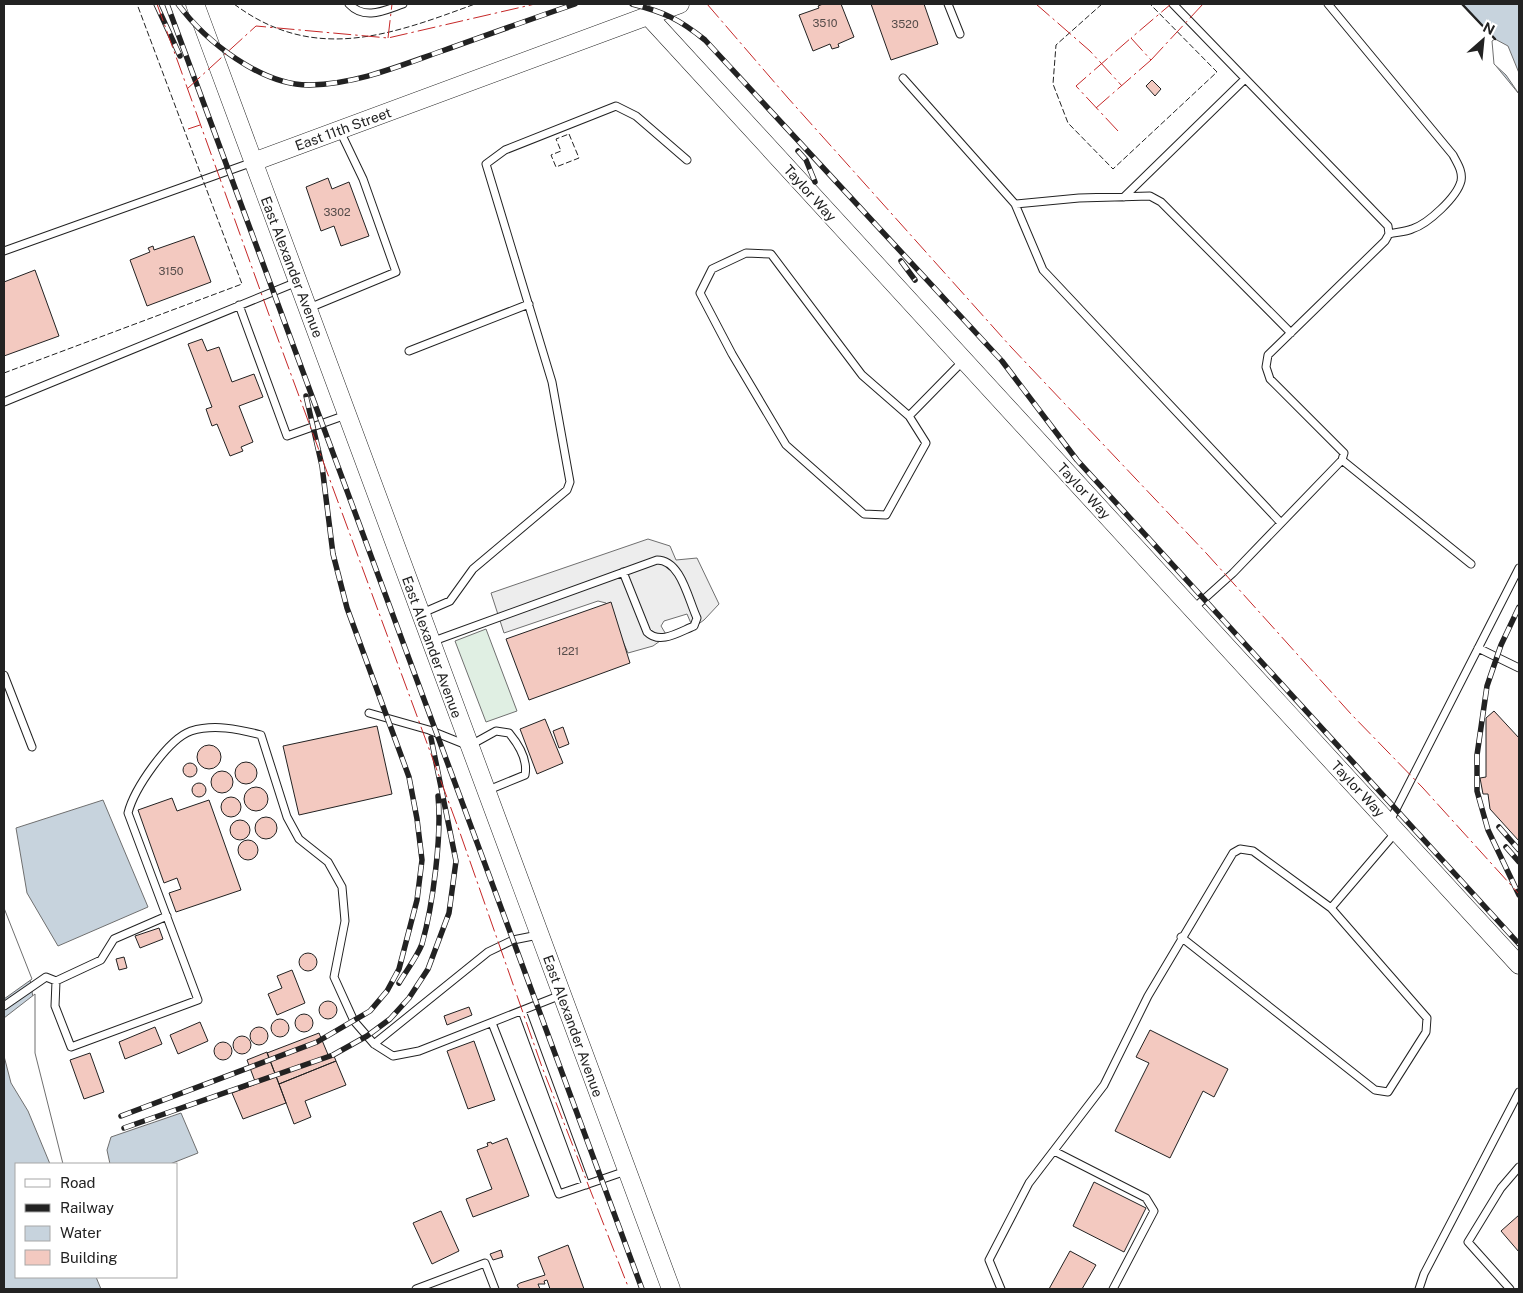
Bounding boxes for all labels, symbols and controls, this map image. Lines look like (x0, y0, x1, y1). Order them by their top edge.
north arrow (1458, 15, 1508, 65)
house number: 3510 (812, 17, 838, 29)
house number: 3520 (891, 18, 919, 30)
text: N (1480, 19, 1497, 38)
street label: East 11th Street (293, 104, 393, 154)
street label: Taylor Way (780, 161, 840, 225)
street label: East Alexander Avenue (258, 194, 326, 340)
house number: 3302 (323, 206, 351, 218)
house number: 3150 (158, 265, 184, 277)
street label: Taylor Way (1054, 460, 1114, 523)
street label: East Alexander Avenue (399, 574, 465, 720)
house number: 1221 (557, 645, 579, 657)
street label: Taylor Way (1328, 758, 1388, 821)
street label: East Alexander Avenue (540, 953, 606, 1099)
legend (15, 1163, 178, 1278)
text: Road (60, 1174, 96, 1191)
text: Railway (60, 1199, 114, 1216)
text: Water (60, 1224, 102, 1241)
text: Building (60, 1249, 118, 1266)

